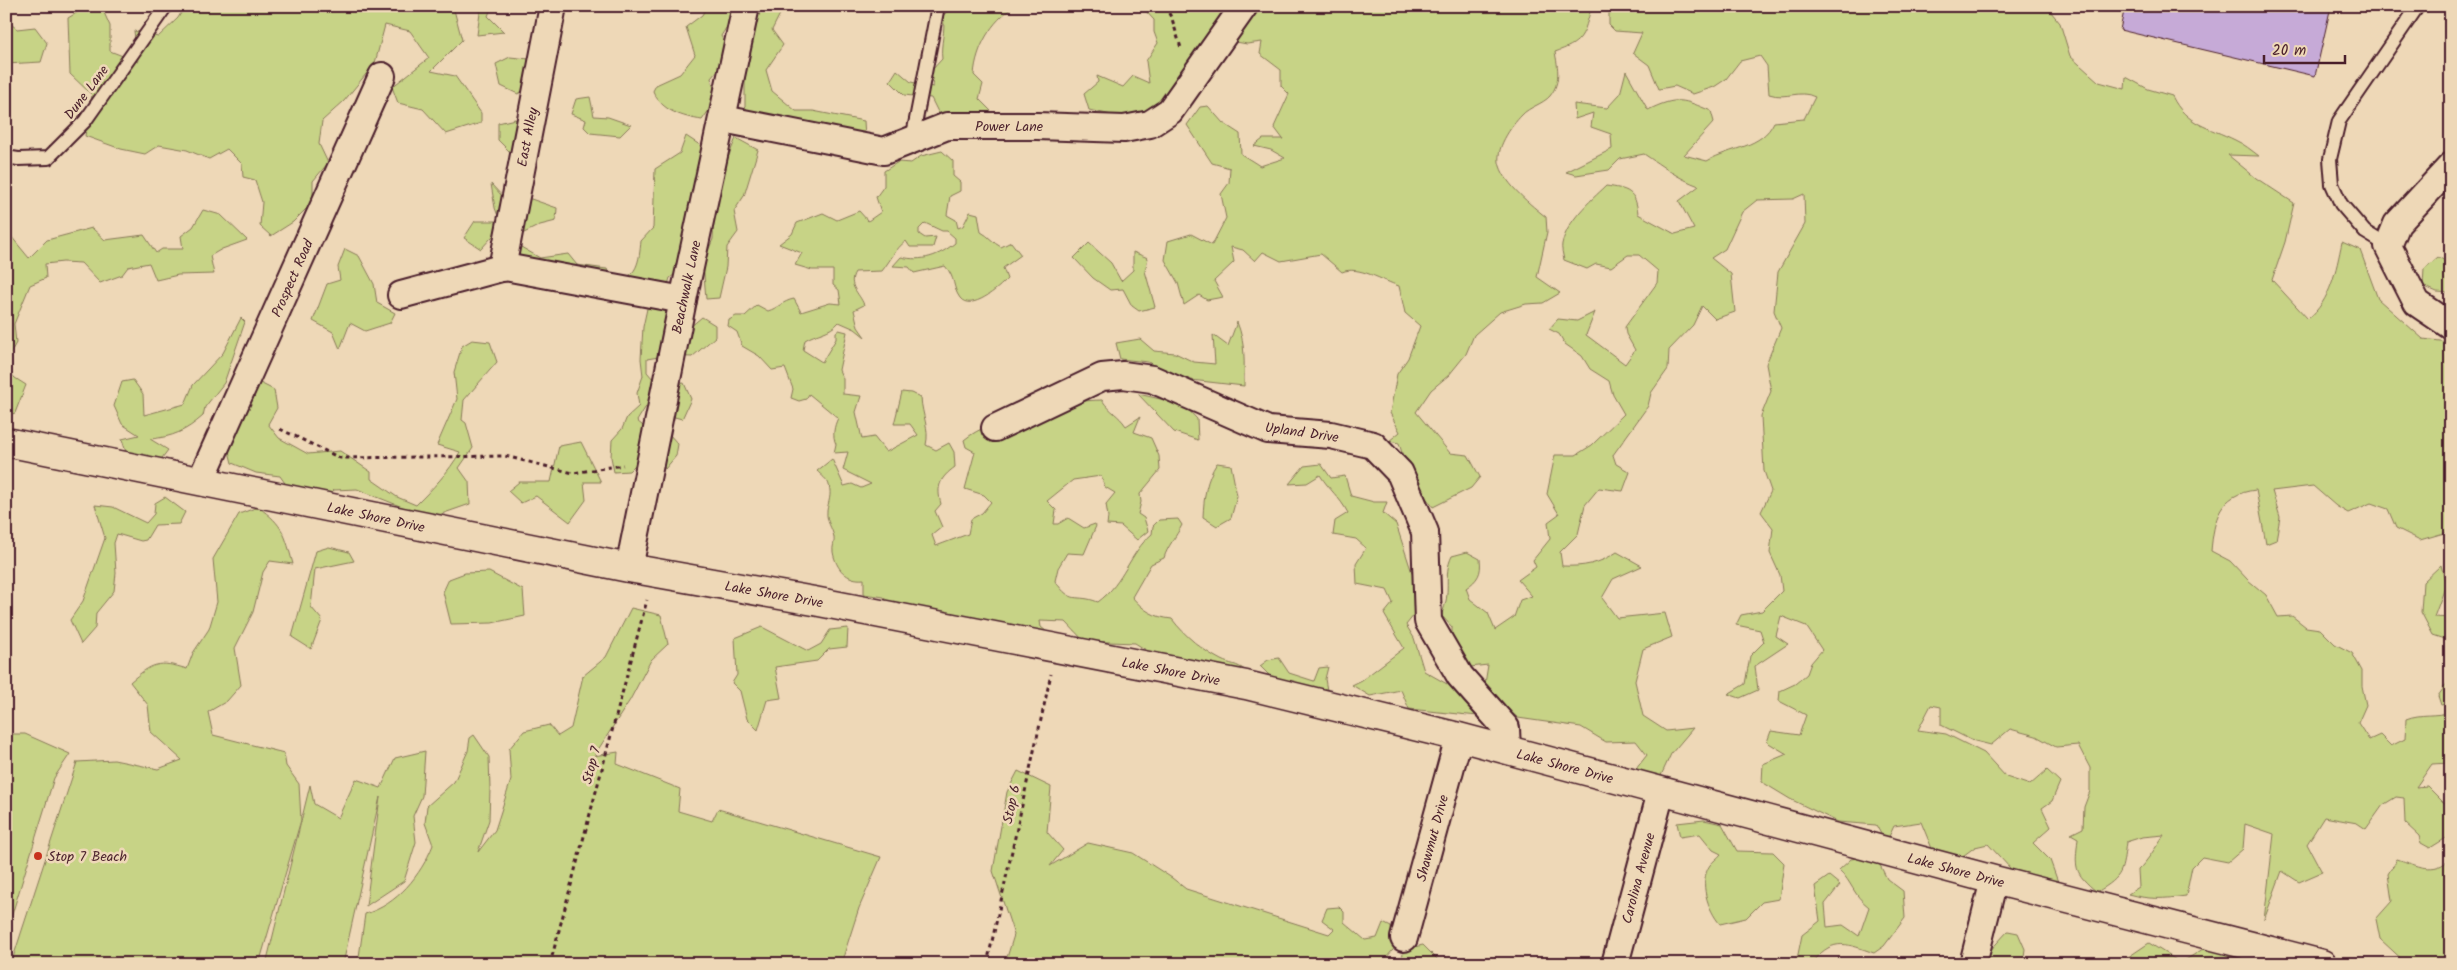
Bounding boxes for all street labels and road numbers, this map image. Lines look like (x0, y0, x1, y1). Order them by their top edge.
street label: Dune Lane (59, 60, 115, 124)
street label: East Alley (511, 105, 545, 169)
street label: Power Lane (975, 116, 1044, 138)
street label: Prospect Road (266, 235, 320, 321)
street label: Beachwalk Lane (666, 238, 708, 336)
street label: Upland Drive (1264, 417, 1341, 449)
street label: Lake Shore Drive (325, 497, 428, 539)
street label: Lake Shore Drive (723, 575, 826, 615)
street label: Lake Shore Drive (1120, 652, 1223, 692)
street label: Lake Shore Drive (1514, 743, 1616, 791)
street label: Stop 7 (576, 744, 608, 786)
street label: Stop 6 (997, 783, 1027, 826)
street label: Shawmut Drive (1411, 792, 1455, 884)
street label: Carolina Avenue (1616, 830, 1662, 926)
street label: Lake Shore Drive (1905, 847, 2007, 895)

